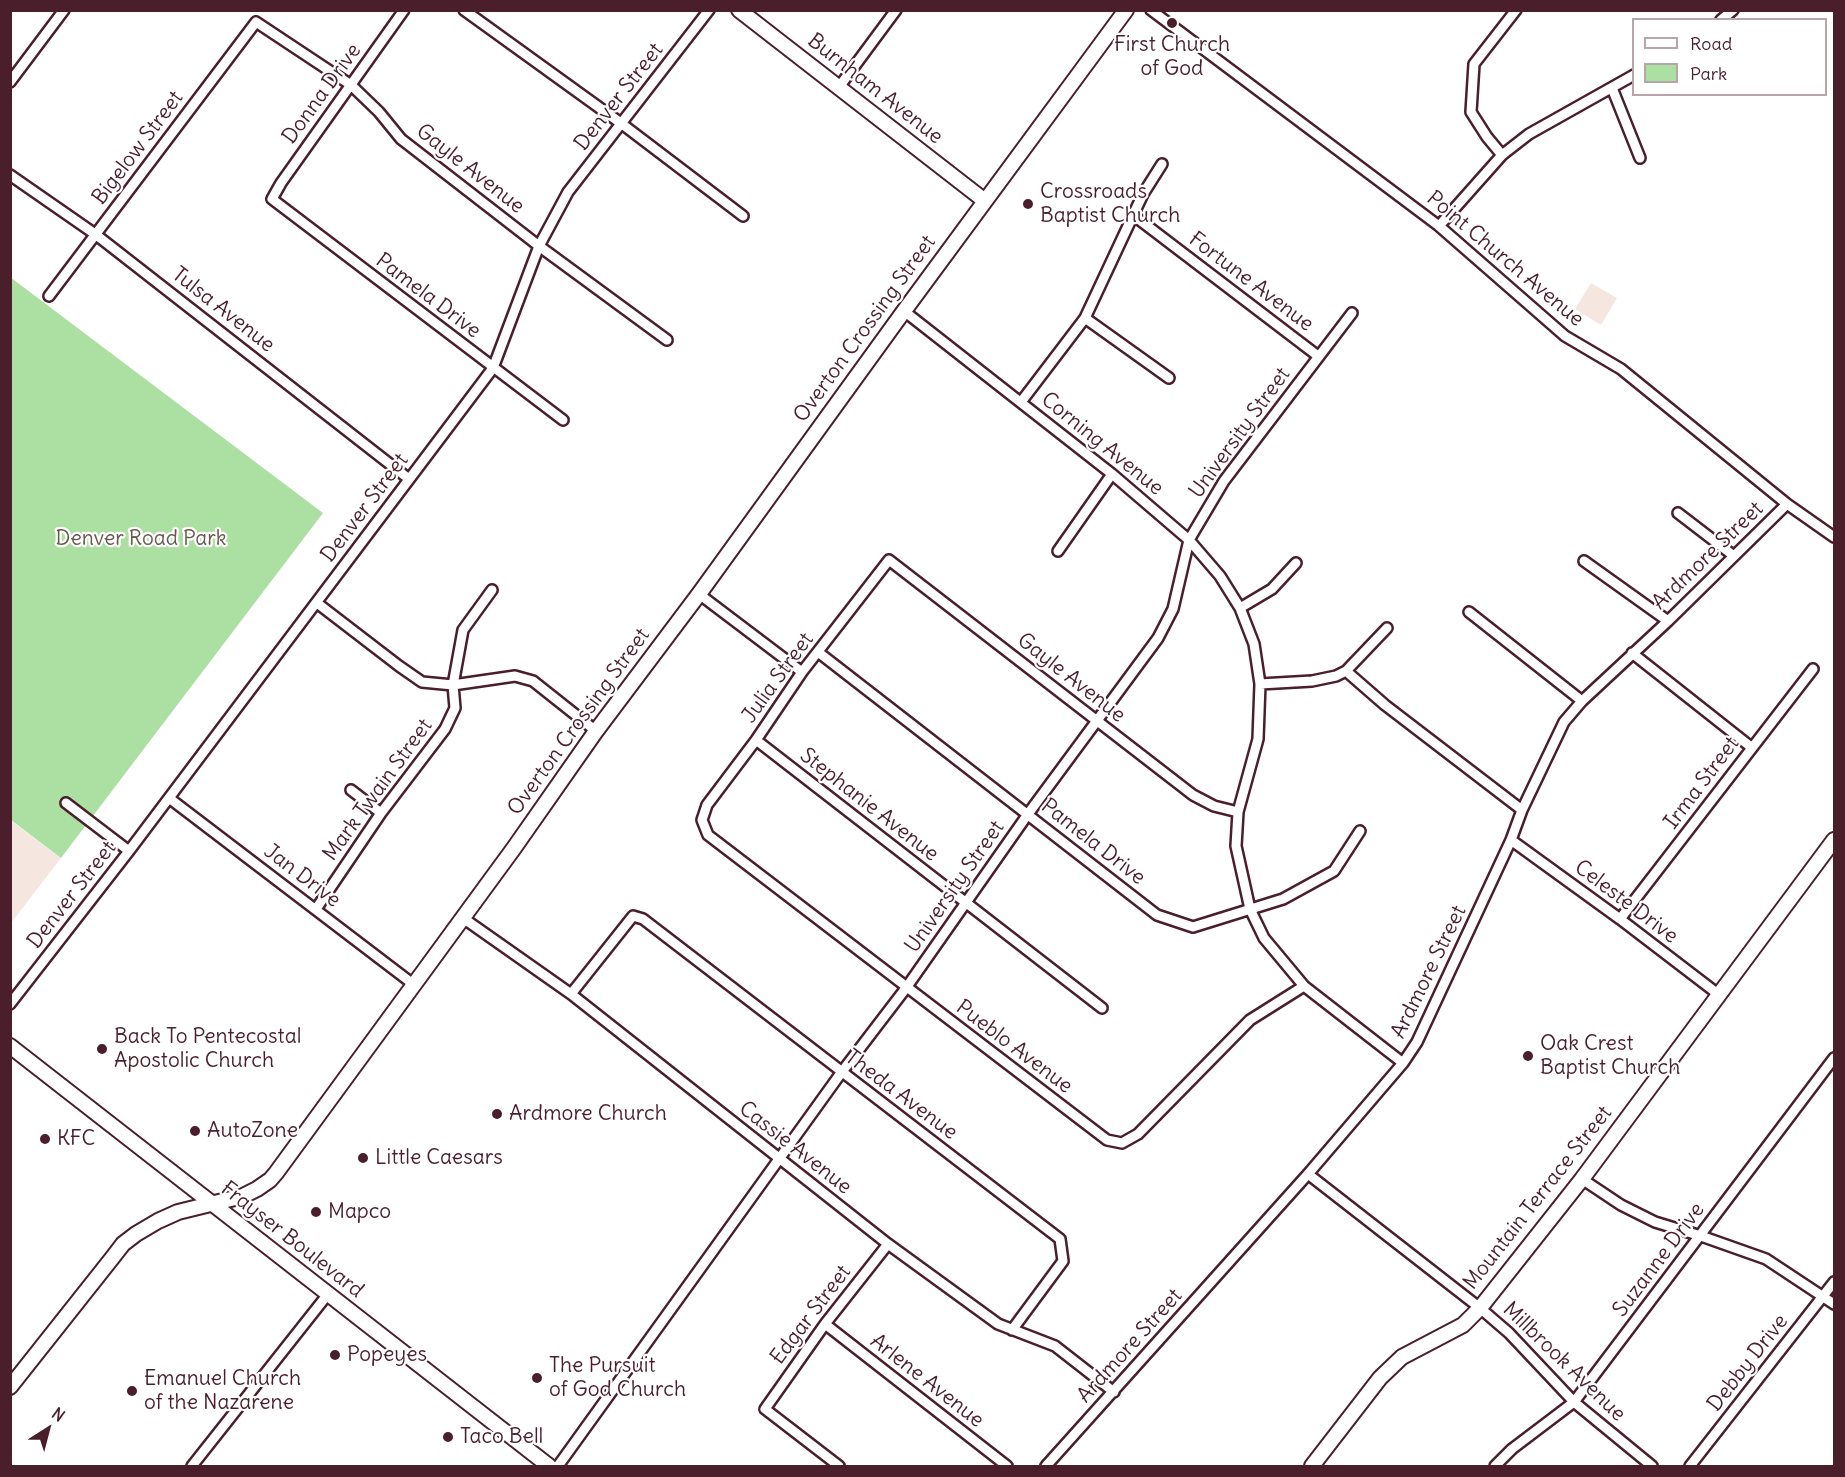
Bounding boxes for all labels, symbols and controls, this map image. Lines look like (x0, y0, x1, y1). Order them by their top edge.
marker: First Church of God (1165, 16, 1179, 30)
legend (1632, 18, 1827, 96)
street label: Burnham Avenue (802, 28, 948, 150)
place label: First Church of God (1114, 32, 1230, 82)
text: Road (1690, 32, 1732, 55)
street label: Denver Street (569, 38, 669, 156)
street label: Donna Drive (277, 39, 367, 149)
text: Park (1690, 62, 1727, 85)
street label: Bigelow Street (87, 86, 189, 210)
street label: Gayle Avenue (411, 119, 529, 219)
place label: Crossroads Baptist Church (1040, 179, 1180, 229)
street label: Point Church Avenue (1421, 186, 1589, 332)
marker: Crossroads Baptist Church (1021, 197, 1035, 211)
street label: Fortune Avenue (1184, 227, 1318, 337)
street label: Overton Crossing Street (789, 231, 941, 427)
street label: Pamela Drive (370, 248, 486, 344)
street label: Tulsa Avenue (167, 262, 279, 358)
street label: University Street (1184, 363, 1296, 503)
street label: Corning Avenue (1036, 387, 1168, 501)
street label: Denver Street (316, 449, 414, 567)
street label: Ardmore Street (1647, 497, 1769, 615)
park label: Denver Road Park (56, 526, 226, 552)
street label: Overton Crossing Street (503, 624, 655, 820)
street label: Julia Street (737, 628, 819, 728)
street label: Gayle Avenue (1012, 628, 1130, 728)
street label: Mark Twain Street (318, 714, 438, 866)
street label: Irma Street (1659, 732, 1745, 834)
street label: Stephanie Avenue (795, 743, 943, 867)
street label: Pamela Drive (1036, 794, 1150, 890)
street label: University Street (900, 816, 1010, 958)
street label: Denver Street (22, 836, 122, 954)
street label: Jan Drive (259, 839, 345, 913)
street label: Celeste Drive (1569, 855, 1683, 949)
street label: Ardmore Street (1386, 901, 1472, 1043)
street label: Pueblo Avenue (951, 995, 1077, 1099)
place label: Back To Pentecostal Apostolic Church (114, 1024, 301, 1074)
place label: Oak Crest Baptist Church (1540, 1031, 1680, 1081)
marker: Back To Pentecostal Apostolic Church (95, 1042, 109, 1056)
street label: Theda Avenue (840, 1045, 962, 1145)
marker: Oak Crest Baptist Church (1521, 1049, 1535, 1063)
street label: Cassie Avenue (734, 1096, 856, 1200)
place label: Ardmore Church (509, 1101, 667, 1127)
street label: Mountain Terrace Street (1458, 1101, 1618, 1295)
marker: Ardmore Church (490, 1107, 504, 1121)
place label: AutoZone (207, 1118, 298, 1144)
marker: AutoZone (188, 1124, 202, 1138)
place label: KFC (57, 1126, 95, 1152)
marker: KFC (38, 1132, 52, 1146)
place label: Little Caesars (375, 1145, 503, 1171)
marker: Little Caesars (356, 1151, 370, 1165)
street label: Frayser Boulevard (216, 1176, 368, 1304)
street label: Suzanne Drive (1608, 1198, 1710, 1322)
place label: Mapco (328, 1199, 391, 1225)
marker: Mapco (309, 1205, 323, 1219)
street label: Edgar Street (766, 1260, 856, 1370)
street label: Ardmore Street (1072, 1284, 1188, 1408)
street label: Millbrook Avenue (1497, 1297, 1631, 1427)
street label: Debby Drive (1702, 1310, 1794, 1416)
street label: Arlene Avenue (865, 1329, 989, 1433)
place label: Popeyes (347, 1342, 427, 1368)
marker: Popeyes (328, 1348, 342, 1362)
place label: The Pursuit of God Church (549, 1353, 686, 1403)
place label: Emanuel Church of the Nazarene (144, 1366, 301, 1416)
marker: The Pursuit of God Church (530, 1371, 544, 1385)
marker: Emanuel Church of the Nazarene (125, 1384, 139, 1398)
north arrow (18, 1399, 78, 1459)
text: N (48, 1403, 69, 1426)
place label: Taco Bell (460, 1424, 543, 1450)
marker: Taco Bell (441, 1430, 455, 1444)

